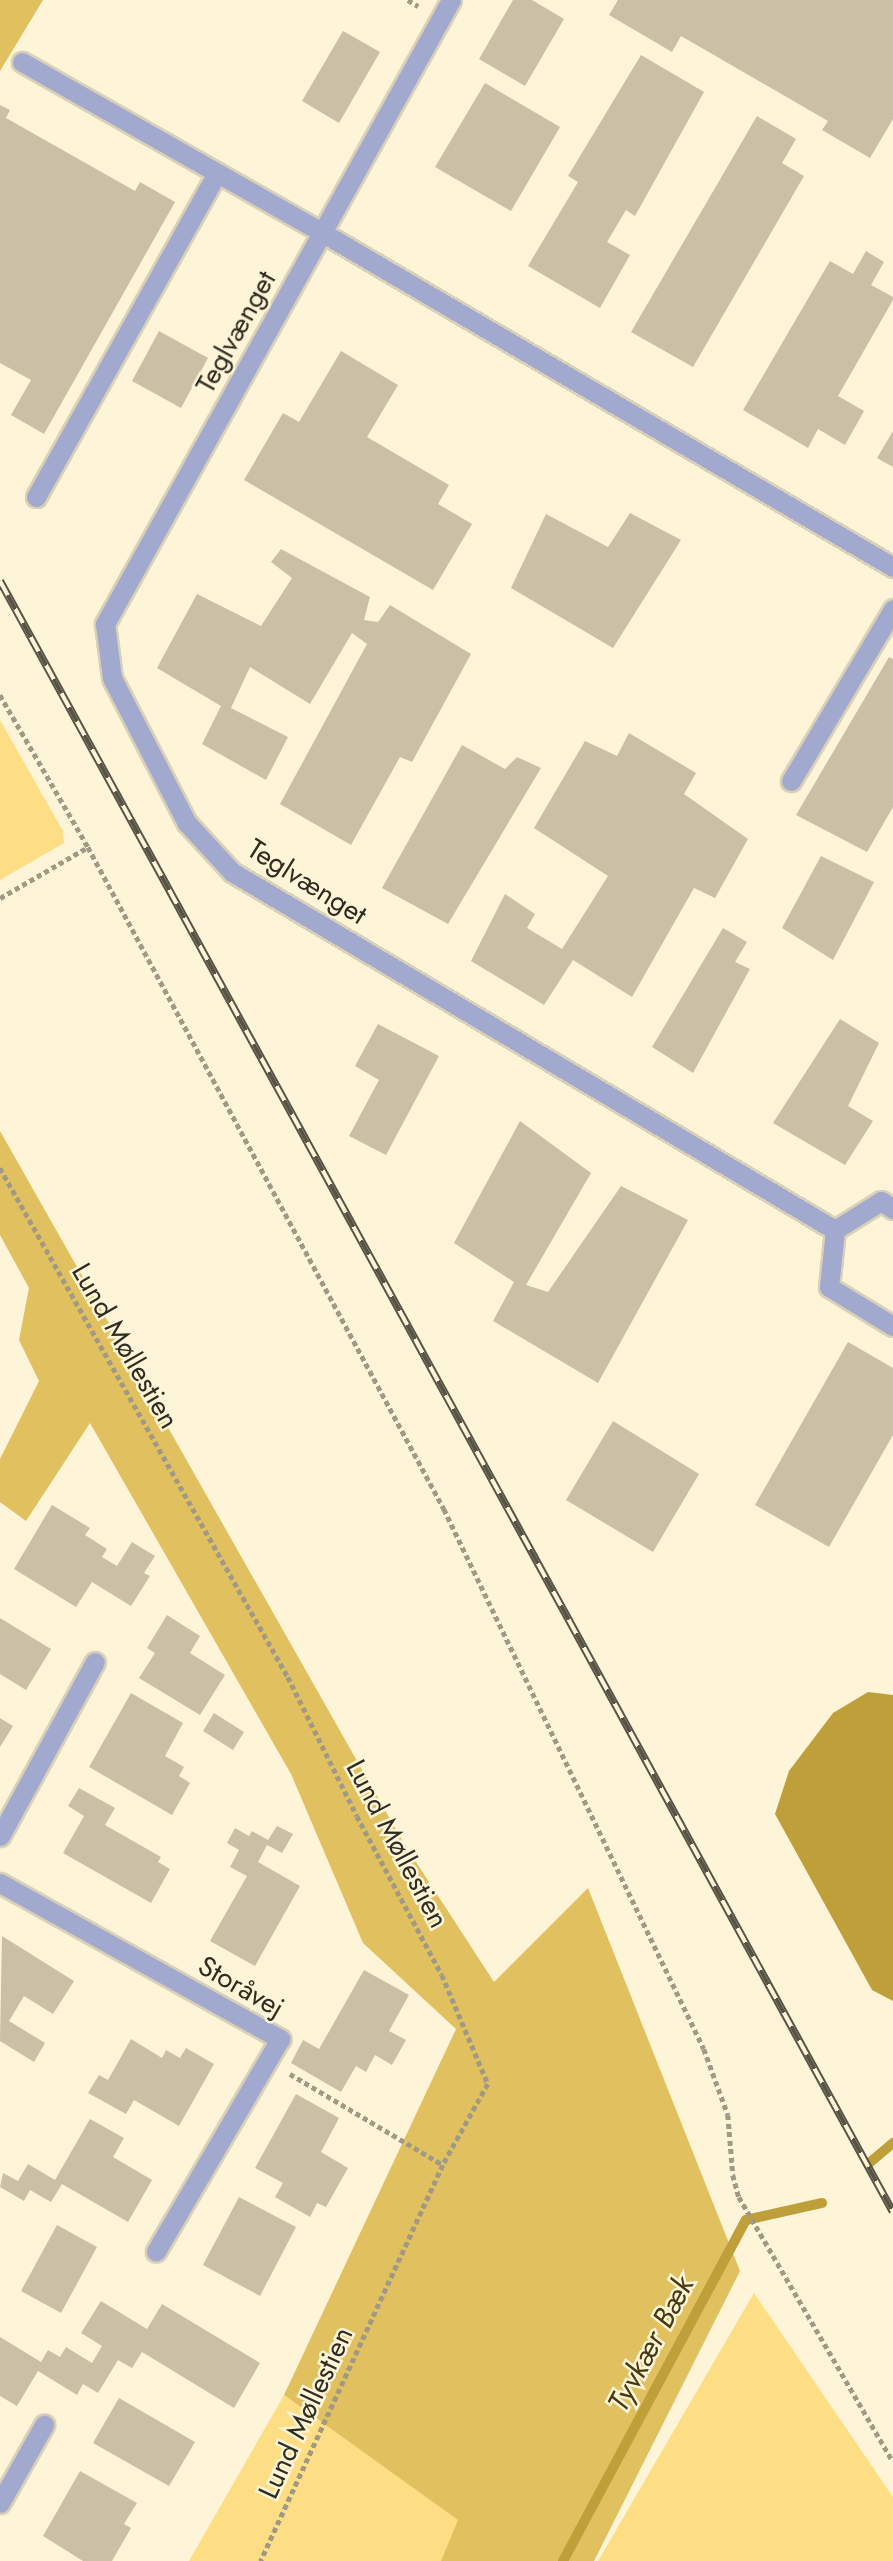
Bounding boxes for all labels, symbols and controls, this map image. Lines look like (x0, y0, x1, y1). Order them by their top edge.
street label: Teglvænget (189, 265, 283, 399)
street label: Teglvænget (241, 832, 373, 932)
street label: Lund Møllestien (64, 1257, 186, 1435)
street label: Lund Møllestien (339, 1754, 455, 1934)
street label: Storåvej (192, 1949, 290, 2025)
water label: Tyvkær Bæk (600, 2270, 702, 2418)
street label: Lund Møllestien (252, 2322, 360, 2504)

